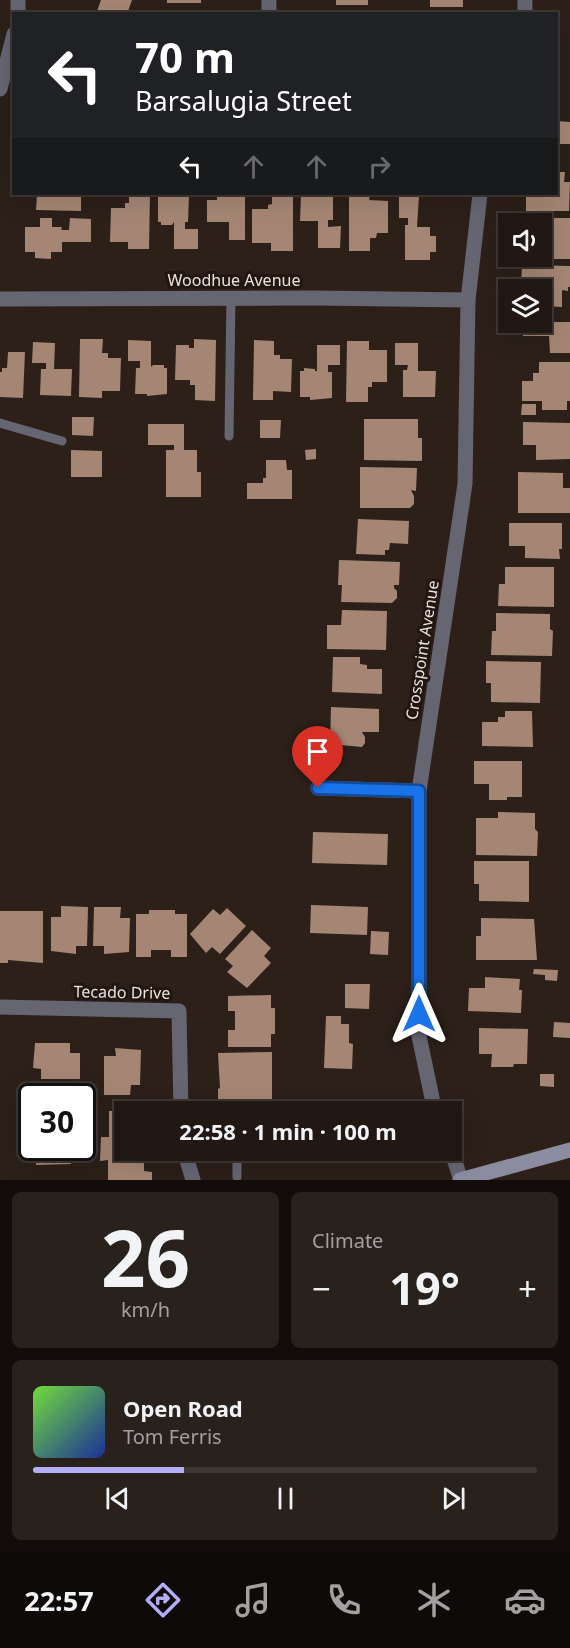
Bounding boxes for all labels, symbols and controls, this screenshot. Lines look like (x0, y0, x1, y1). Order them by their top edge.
text: 70 m (135, 28, 235, 85)
icon: left (36, 36, 114, 114)
text: Barsalugia Street (135, 82, 352, 119)
icon: left (174, 150, 207, 183)
icon: ahead (237, 150, 270, 183)
icon: ahead (300, 150, 333, 183)
icon: right (363, 150, 396, 183)
map controls (498, 213, 552, 333)
button: sound (498, 213, 552, 267)
street label: Woodhue Avenue (168, 269, 300, 291)
button: layers (498, 279, 552, 333)
street label: Crosspoint Avenue (400, 579, 444, 721)
pin (292, 726, 343, 788)
icon: arrive (301, 735, 334, 768)
street label: Tecado Drive (73, 980, 171, 1004)
position arrow (387, 982, 451, 1046)
speed limit sign: 30 (18, 1083, 96, 1161)
text: 22:58 · 1 min · 100 m (179, 1116, 397, 1146)
text: 26 (101, 1204, 190, 1310)
text: Climate (312, 1227, 383, 1254)
text: 19° (389, 1257, 460, 1318)
text: − (312, 1266, 331, 1311)
text: + (518, 1266, 537, 1311)
text: km/h (121, 1296, 170, 1323)
text: Open Road (123, 1393, 243, 1423)
text: Tom Ferris (123, 1423, 222, 1450)
icon: previous (101, 1482, 134, 1515)
icon: pause (269, 1482, 302, 1515)
icon: next (437, 1482, 470, 1515)
icon: directions (142, 1579, 184, 1621)
icon: music (232, 1579, 274, 1621)
icon: phone (323, 1579, 365, 1621)
icon: climate (413, 1579, 455, 1621)
icon: car (504, 1579, 546, 1621)
text: 22:57 (24, 1582, 94, 1619)

